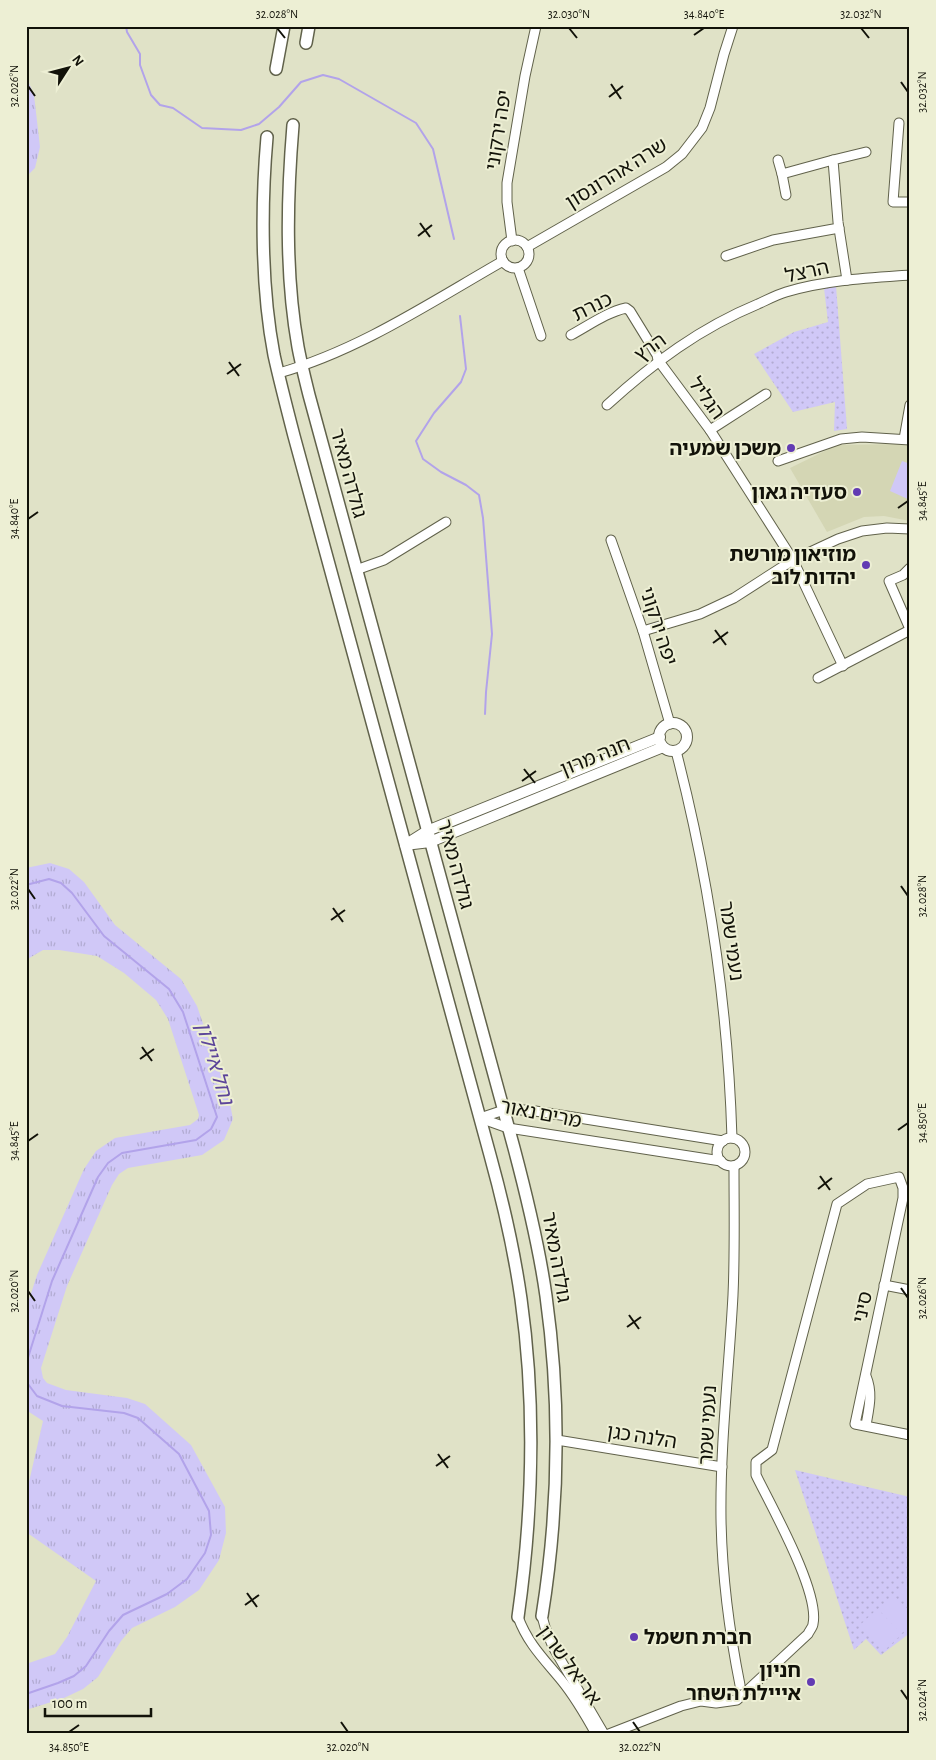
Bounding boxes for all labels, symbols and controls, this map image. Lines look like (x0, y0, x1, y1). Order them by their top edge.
text: 32.028°N (256, 8, 298, 20)
text: 32.030°N (548, 8, 590, 20)
text: 34.840°E (684, 8, 724, 20)
text: 32.032°N (840, 8, 882, 20)
north arrow (42, 42, 92, 92)
text: N (69, 53, 86, 69)
text: 32.026°N (8, 65, 20, 107)
text: 32.032°N (916, 71, 928, 113)
street label: יפה ירקוני (483, 89, 515, 172)
street label: שרה אהרונסון (562, 135, 671, 213)
street label: הרצל (783, 257, 831, 287)
street label: כנרת (569, 289, 616, 325)
street label: הרץ (631, 330, 670, 366)
street label: הגליל (684, 374, 728, 423)
street label: גולדה מאיר (327, 426, 370, 521)
place label: משכן שמעיה (669, 439, 781, 459)
marker: משכן שמעיה (785, 442, 797, 454)
text: 34.845°E (916, 481, 928, 521)
place label: סעדיה גאון (751, 483, 847, 503)
marker: סעדיה גאון (851, 486, 863, 498)
text: 34.840°E (8, 499, 20, 539)
place label: מוזיאון מורשת יהדות לוב (729, 545, 856, 588)
marker: מוזיאון מורשת יהדות לוב (860, 559, 872, 571)
street label: יפה ירקוני (636, 585, 680, 668)
street label: חנה מרון (558, 734, 633, 780)
street label: גולדה מאיר (434, 817, 477, 912)
text: 32.022°N (8, 868, 20, 910)
text: 32.028°N (916, 875, 928, 917)
street label: נעמי שמר (716, 900, 746, 982)
water label: נחל איילון (191, 1019, 238, 1109)
street label: מרים נאור (498, 1096, 583, 1132)
text: 34.850°E (916, 1103, 928, 1143)
text: 34.845°E (8, 1121, 20, 1161)
street label: גולדה מאיר (538, 1210, 574, 1305)
text: 32.020°N (8, 1270, 20, 1313)
text: 32.026°N (916, 1277, 928, 1319)
street label: סיני (850, 1289, 876, 1325)
street label: נעמי שמר (696, 1385, 720, 1466)
street label: הלנה כגן (605, 1422, 678, 1452)
street label: אריאל שרון (534, 1622, 605, 1709)
place label: חברת חשמל (644, 1628, 752, 1648)
marker: חברת חשמל (628, 1631, 640, 1643)
place label: חניון אייילת השחר (686, 1661, 801, 1704)
marker: חניון אייילת השחר (805, 1676, 817, 1688)
text: 32.024°N (916, 1679, 928, 1721)
scale bar (45, 1685, 151, 1717)
text: 100 m (52, 1696, 87, 1711)
text: 34.850°E (49, 1741, 89, 1753)
text: 32.020°N (327, 1741, 370, 1753)
text: 32.022°N (619, 1741, 661, 1753)

